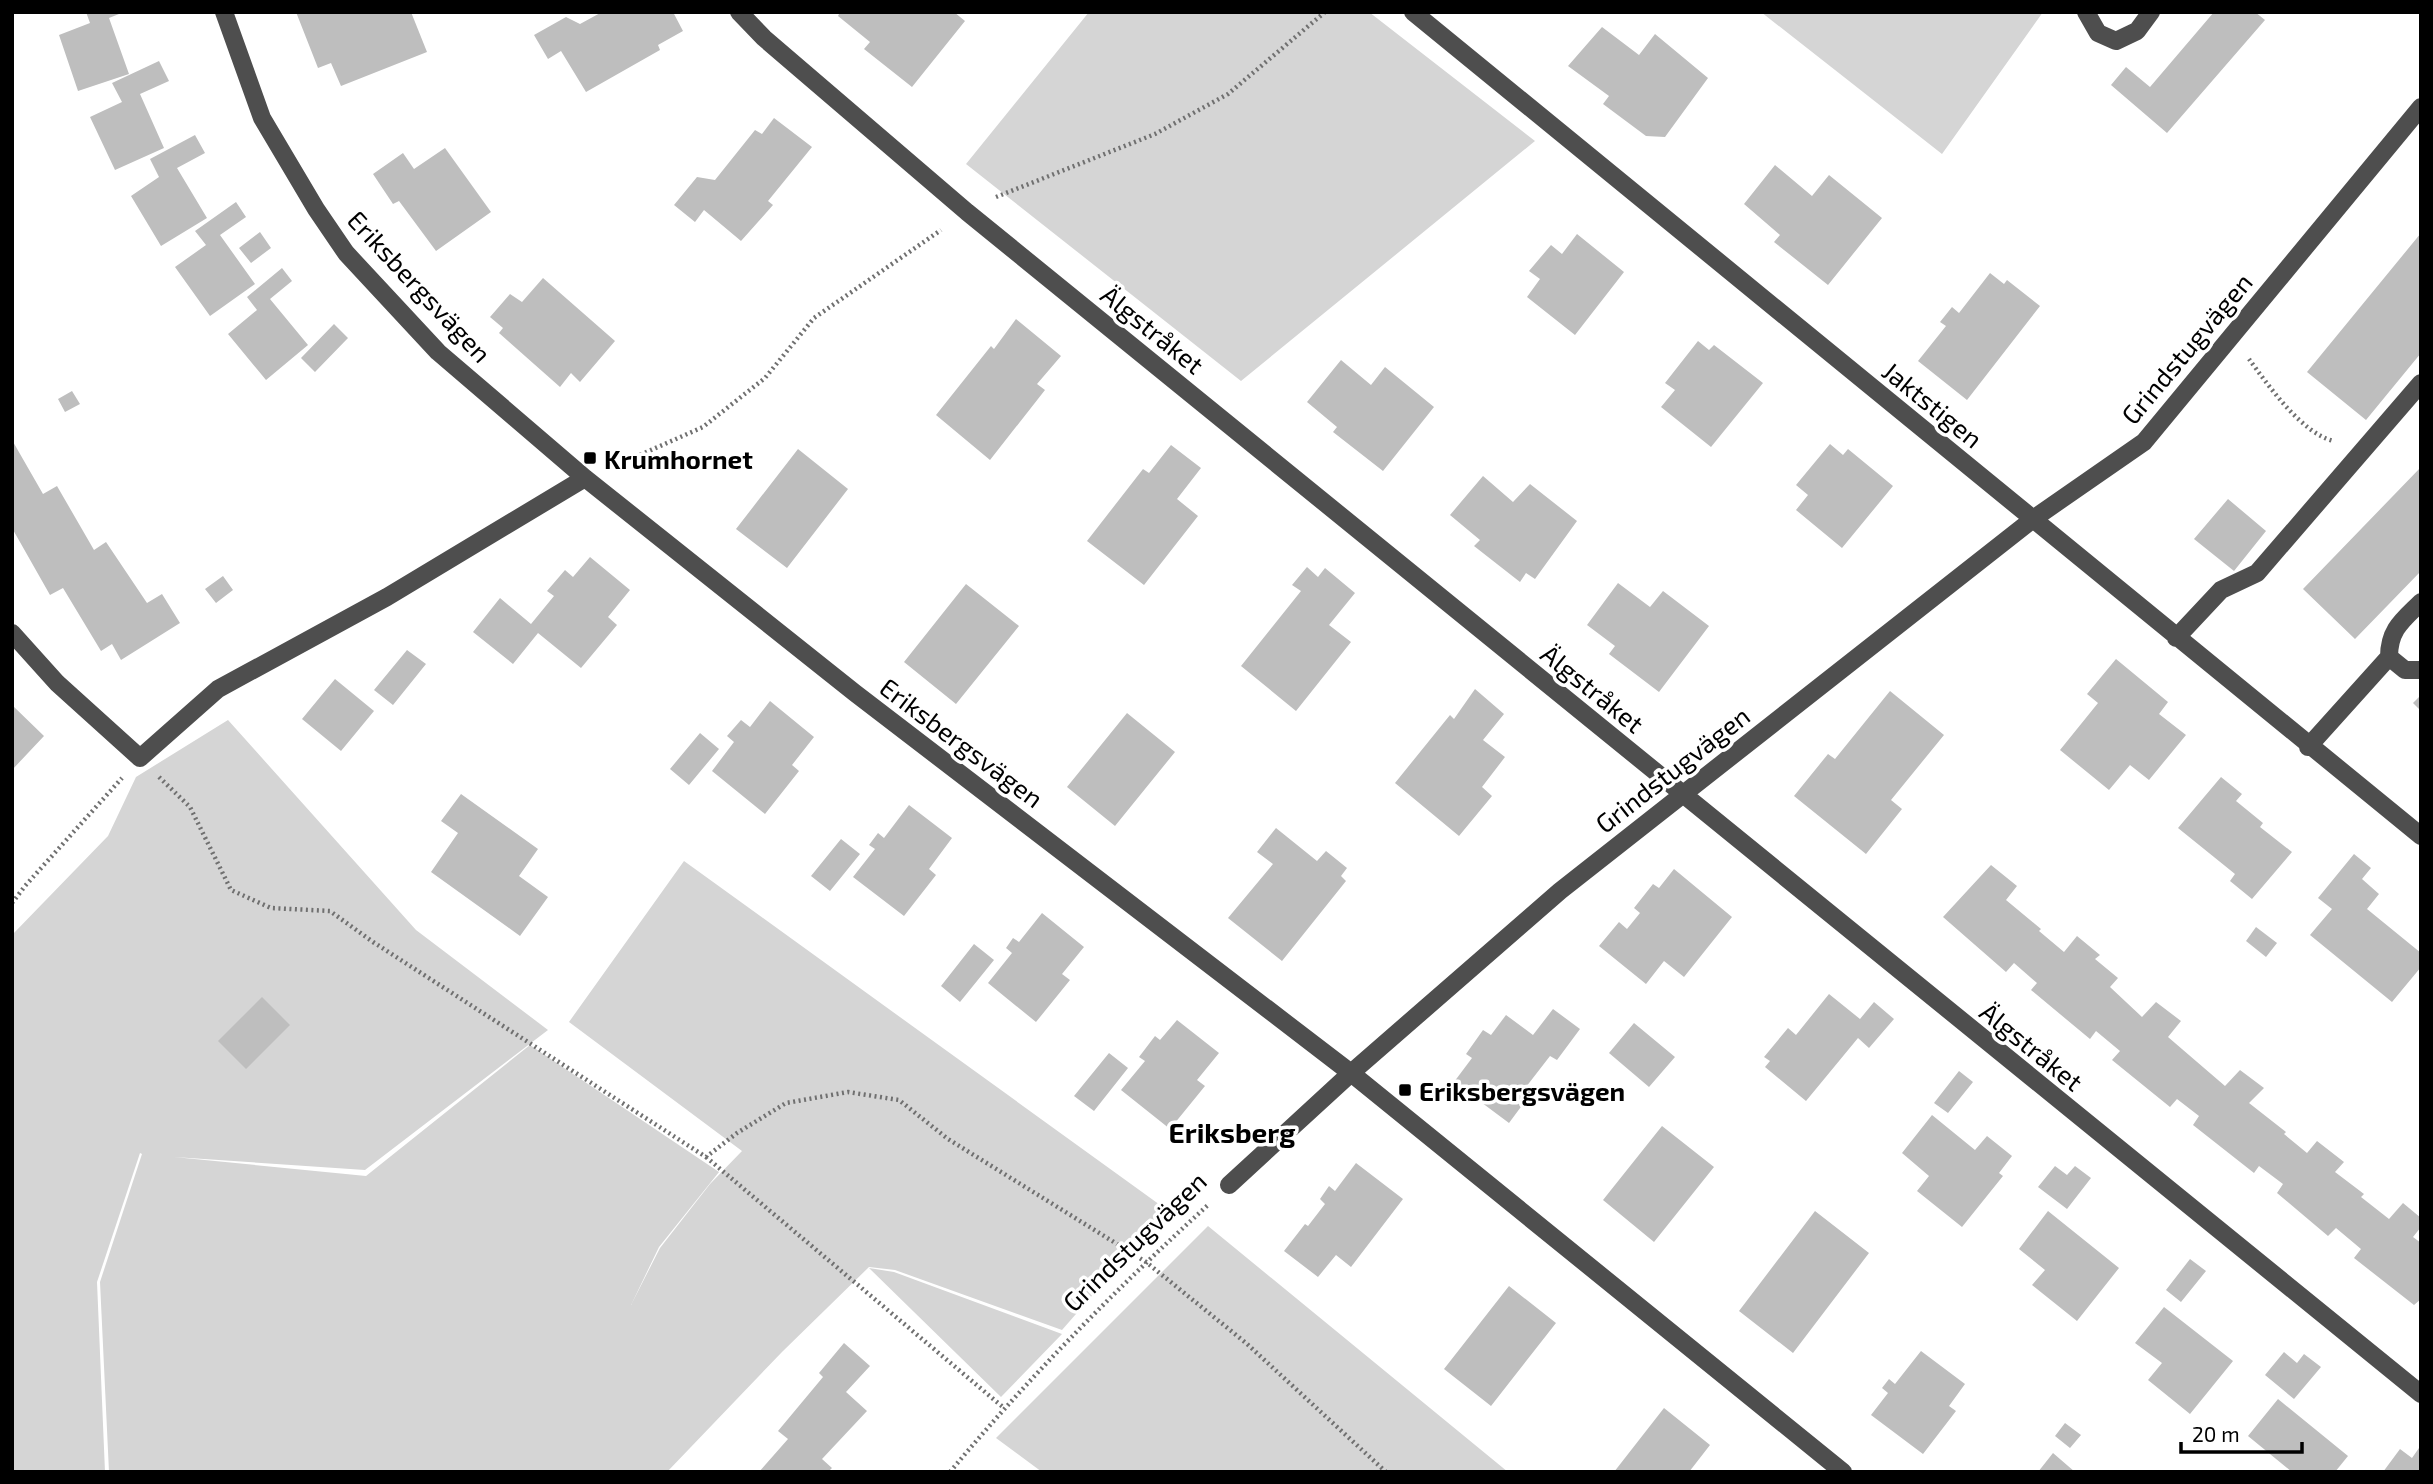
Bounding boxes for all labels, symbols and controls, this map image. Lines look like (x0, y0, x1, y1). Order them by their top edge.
street label: Eriksbergsvägen (342, 204, 498, 368)
street label: Grindstugvägen (2114, 266, 2258, 430)
street label: Älgstråket (1095, 278, 1211, 380)
street label: Jaktstigen (1877, 354, 1989, 454)
place label: Krumhornet (604, 443, 753, 474)
marker: Krumhornet (582, 450, 598, 466)
street label: Älgstråket (1535, 637, 1651, 739)
street label: Eriksbergsvägen (874, 671, 1050, 813)
street label: Grindstugvägen (1589, 699, 1755, 839)
street label: Älgstråket (1974, 995, 2090, 1097)
place label: Eriksbergsvägen (1419, 1075, 1625, 1106)
marker: Eriksbergsvägen (1397, 1082, 1413, 1098)
district label: Eriksberg (1169, 1115, 1295, 1149)
street label: Grindstugvägen (1056, 1165, 1212, 1317)
scale bar (2181, 1410, 2302, 1454)
text: 20 m (2192, 1421, 2240, 1446)

